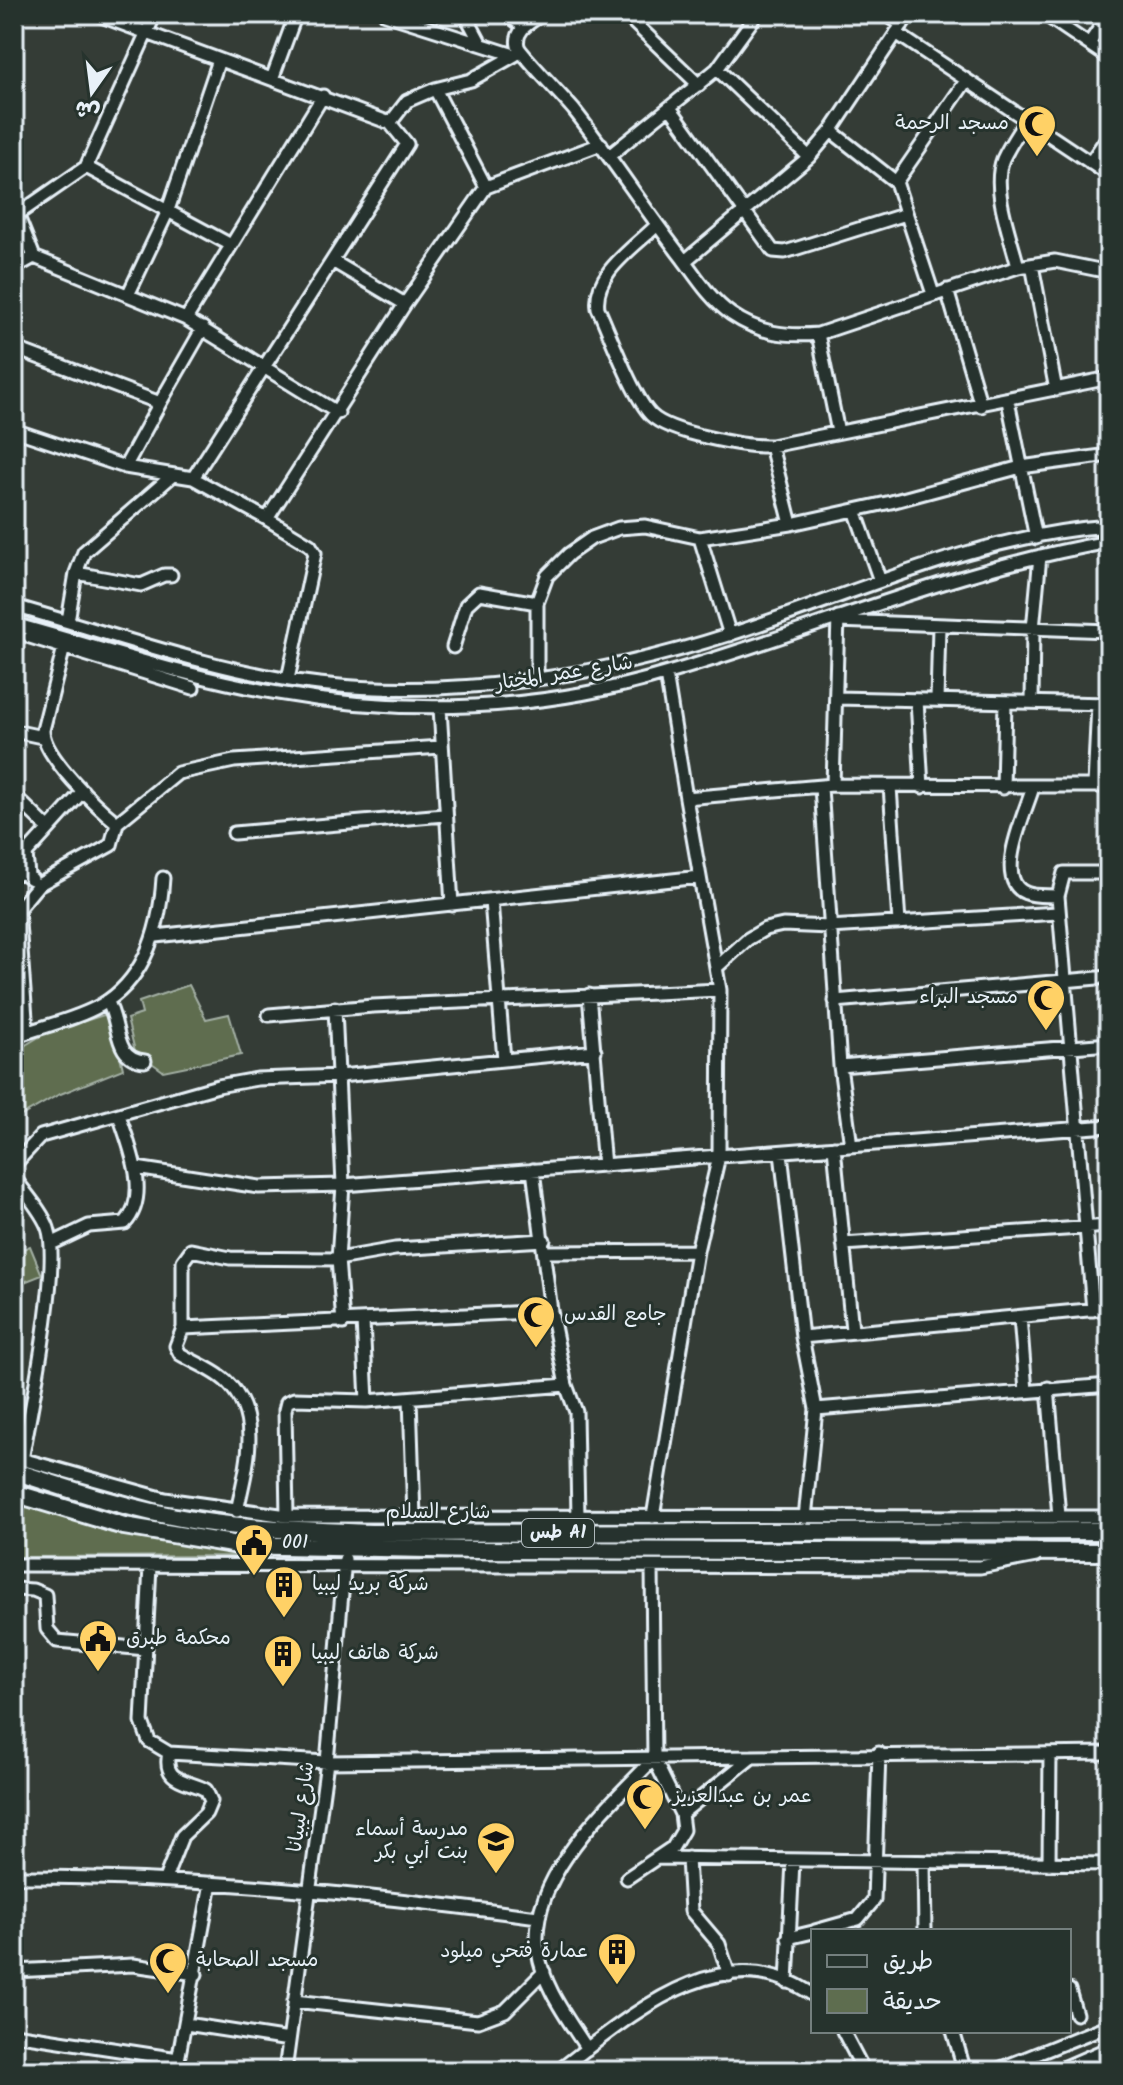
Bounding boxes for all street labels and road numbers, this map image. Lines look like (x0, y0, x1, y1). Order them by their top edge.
street label: شارع عمر المختار (491, 647, 635, 701)
street label: شارع السلام (386, 1497, 490, 1529)
road number: طس A1 (522, 1519, 594, 1547)
street label: شارع ليبيانا (280, 1759, 324, 1855)

